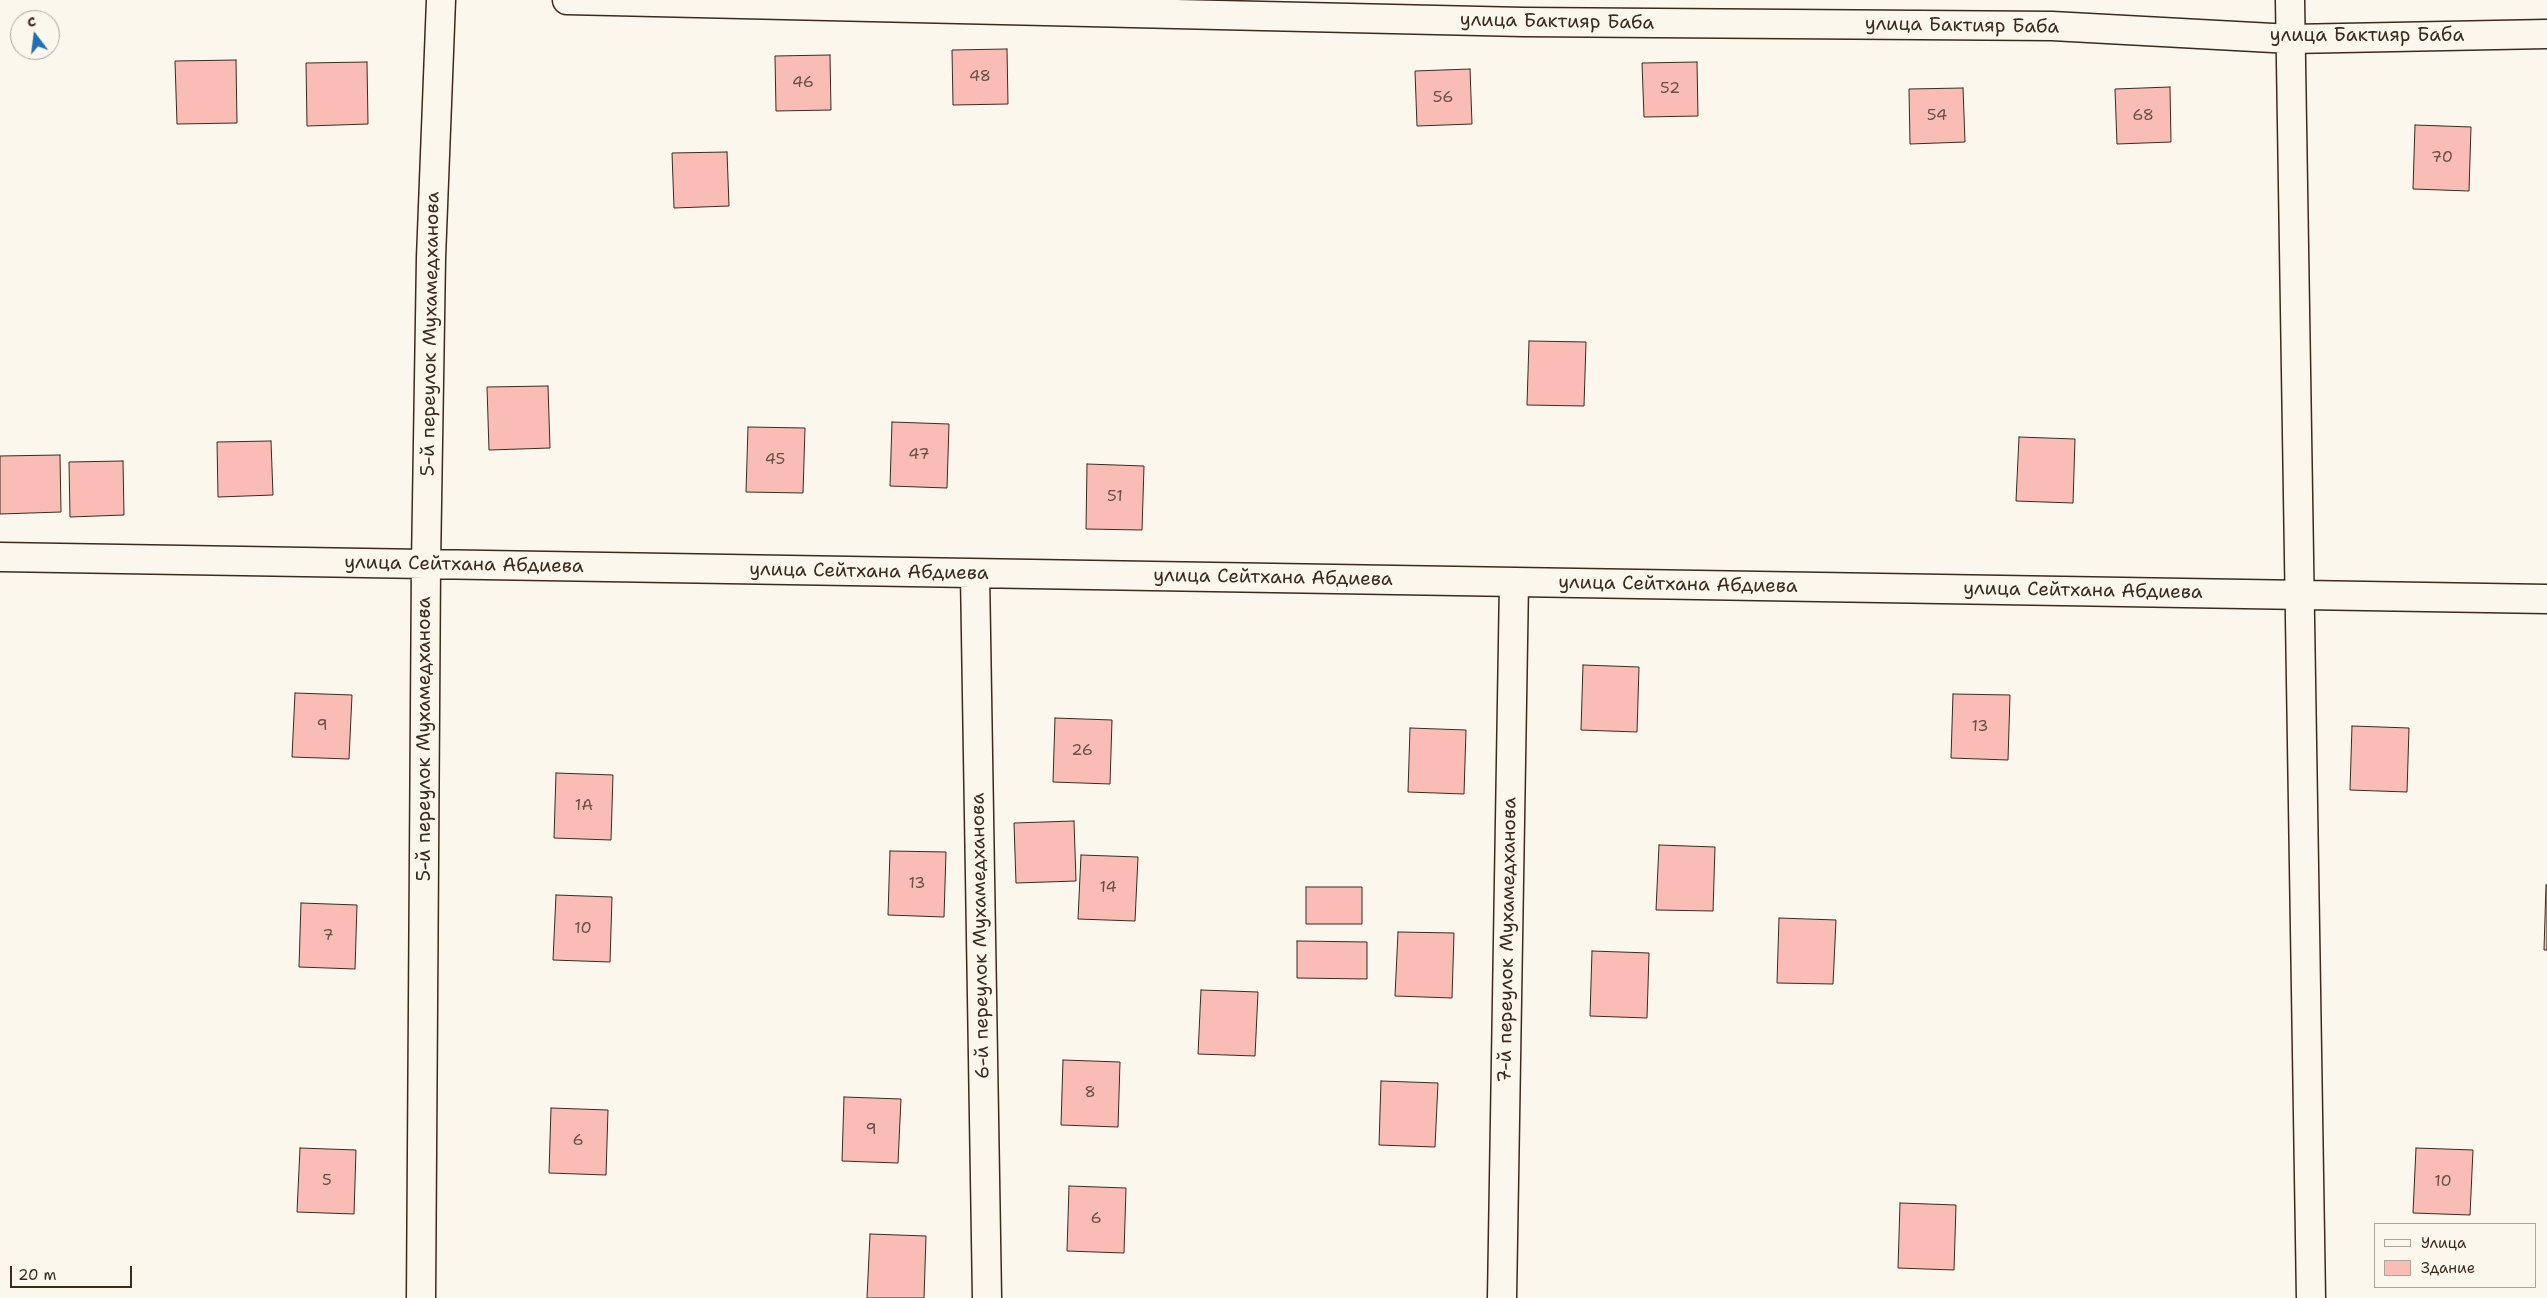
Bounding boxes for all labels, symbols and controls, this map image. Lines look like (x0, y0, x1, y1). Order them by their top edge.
street label: улица Бактияр Баба (1460, 9, 1654, 35)
north arrow (10, 10, 60, 60)
text: С (25, 12, 38, 31)
street label: улица Бактияр Баба (1865, 13, 2059, 39)
street label: улица Бактияр Баба (2270, 25, 2464, 47)
house number: 48 (969, 67, 991, 87)
house number: 46 (792, 73, 814, 93)
house number: 52 (1660, 79, 1680, 99)
house number: 56 (1433, 88, 1453, 108)
house number: 54 (1927, 106, 1947, 126)
house number: 68 (2132, 106, 2154, 126)
house number: 70 (2431, 148, 2453, 168)
street label: 5-й переулок Мухамедханова (417, 191, 445, 477)
house number: 47 (908, 445, 930, 465)
house number: 45 (765, 450, 785, 470)
house number: 51 (1107, 487, 1123, 507)
street label: улица Сейтхана Абдиева (344, 552, 584, 578)
street label: улица Сейтхана Абдиева (749, 559, 989, 585)
street label: улица Сейтхана Абдиева (1153, 565, 1393, 591)
street label: улица Сейтхана Абдиева (1558, 572, 1798, 598)
street label: улица Сейтхана Абдиева (1963, 578, 2203, 604)
street label: 5-й переулок Мухамедханова (414, 597, 436, 881)
house number: 9 (316, 716, 328, 736)
house number: 13 (1971, 717, 1989, 737)
house number: 26 (1071, 741, 1093, 761)
street label: 6-й переулок Мухамедханова (967, 793, 995, 1079)
house number: 1А (575, 796, 593, 816)
street label: 7-й переулок Мухамедханова (1494, 797, 1522, 1083)
house number: 13 (908, 874, 926, 894)
house number: 14 (1099, 878, 1117, 898)
house number: 10 (574, 919, 592, 939)
house number: 7 (322, 926, 334, 946)
house number: 8 (1084, 1083, 1096, 1103)
house number: 9 (865, 1120, 877, 1140)
house number: 6 (572, 1131, 584, 1151)
house number: 5 (322, 1171, 332, 1191)
house number: 10 (2434, 1172, 2452, 1192)
house number: 6 (1090, 1209, 1102, 1229)
legend (2374, 1223, 2537, 1288)
text: Улица (2421, 1233, 2466, 1253)
scale bar (12, 1256, 135, 1288)
text: Здание (2421, 1258, 2475, 1278)
text: 20 m (18, 1265, 57, 1285)

